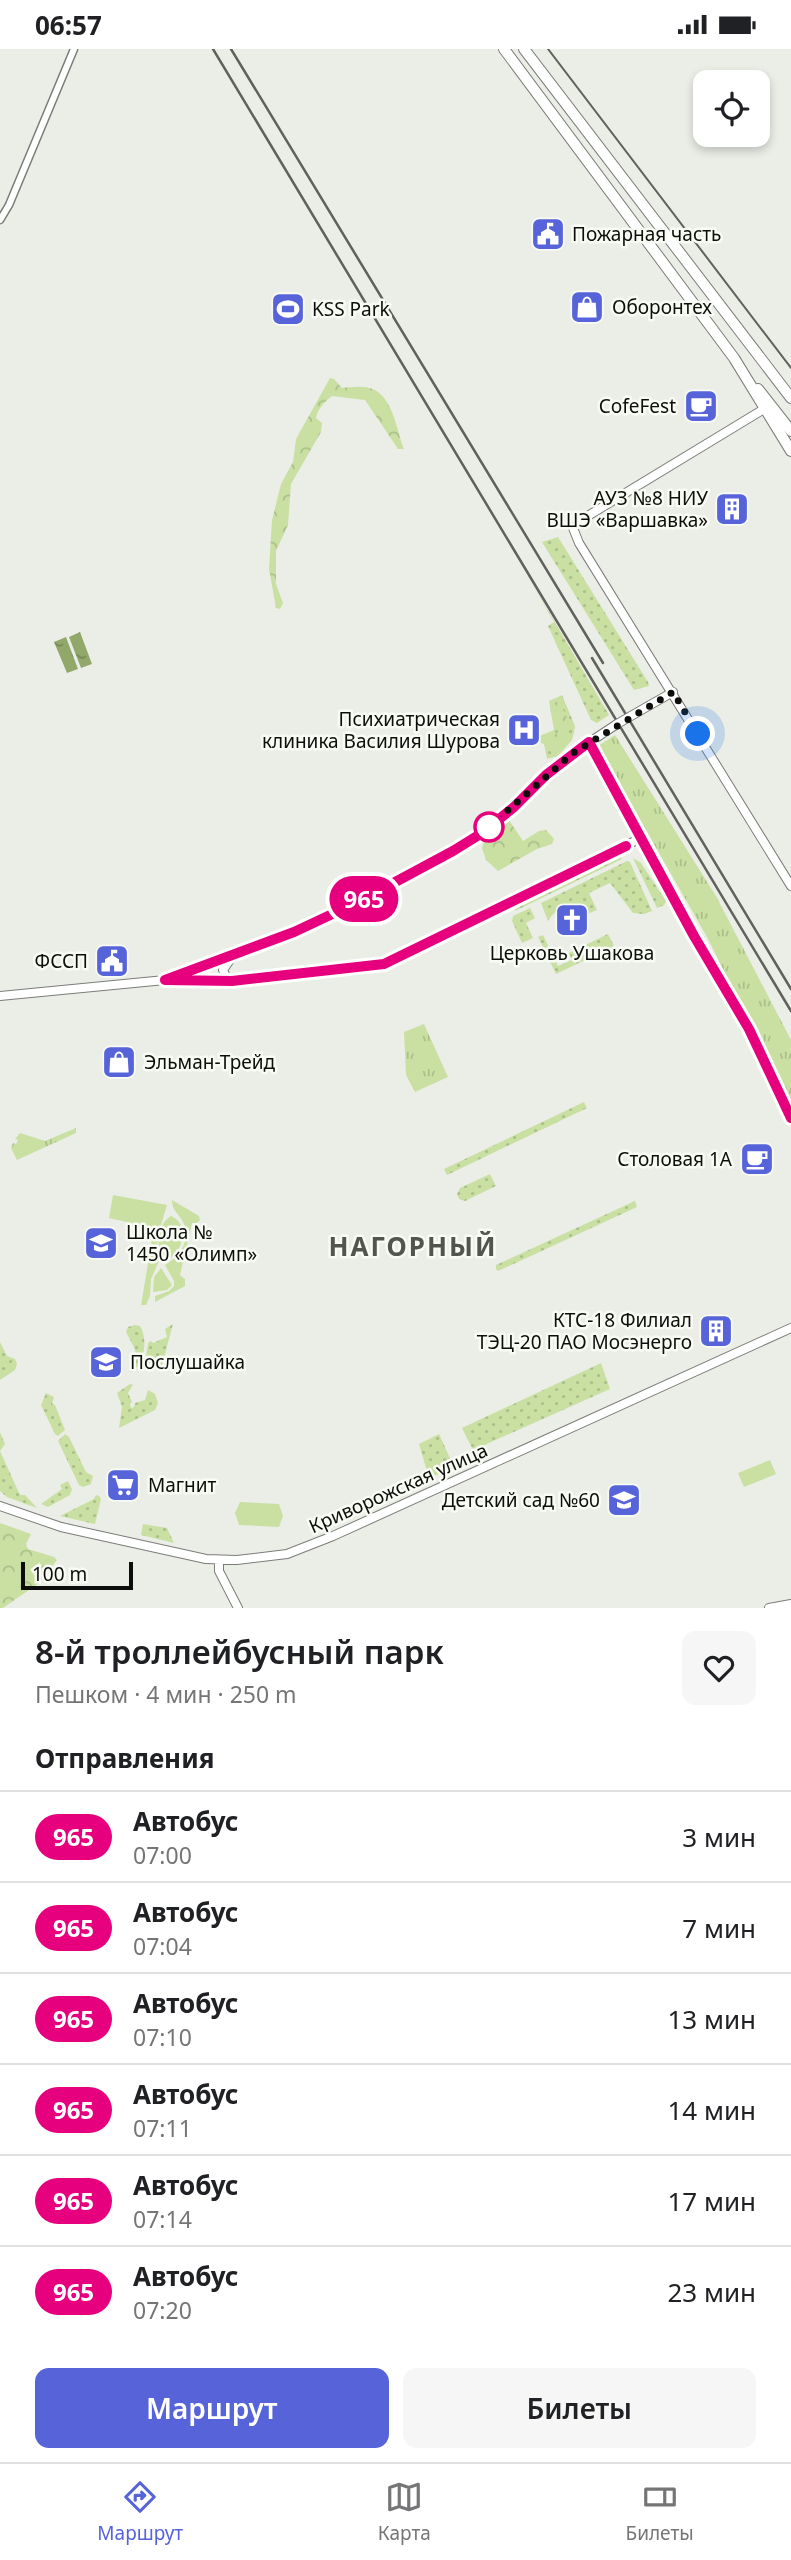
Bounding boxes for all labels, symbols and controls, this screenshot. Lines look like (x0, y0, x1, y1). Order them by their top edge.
text: 06:57 (35, 7, 102, 43)
map controls (693, 70, 770, 147)
button: locate (693, 70, 770, 147)
public building icon: Пожарная часть (529, 215, 567, 253)
place label: Пожарная часть (572, 221, 721, 247)
shop icon: Оборонтех (568, 288, 606, 326)
sports icon: KSS Park (269, 290, 307, 328)
place label: Оборонтех (612, 294, 712, 320)
place label: KSS Park (312, 296, 390, 322)
cafe icon: CofeFest (682, 387, 720, 425)
place label: CofeFest (599, 393, 676, 419)
place label: АУЗ №8 НИУ ВШЭ «Варшавка» (546, 485, 708, 533)
building icon: АУЗ №8 НИУ ВШЭ «Варшавка» (713, 490, 751, 528)
place label: Психиатрическая клиника Василия Шурова (262, 706, 500, 754)
hospital icon: Психиатрическая клиника Василия Шурова (505, 711, 543, 749)
your location (680, 716, 715, 751)
unlabelled marker (474, 812, 504, 842)
line badge: 965 (324, 876, 404, 922)
text: 965 (343, 882, 385, 915)
church icon: Церковь Ушакова (553, 901, 591, 939)
place label: Церковь Ушакова (490, 940, 654, 966)
public building icon: ФССП (93, 942, 131, 980)
place label: ФССП (35, 948, 88, 974)
shop icon: Эльман-Трейд (100, 1043, 138, 1081)
place label: Эльман-Трейд (144, 1049, 276, 1075)
cafe icon: Столовая 1А (738, 1140, 776, 1178)
place label: Столовая 1А (617, 1146, 733, 1172)
place label: Школа № 1450 «Олимп» (126, 1219, 257, 1267)
school or university icon: Школа № 1450 «Олимп» (82, 1224, 120, 1262)
district label: НАГОРНЫЙ (328, 1228, 498, 1264)
place label: КТС-18 Филиал ТЭЦ-20 ПАО Мосэнерго (477, 1307, 692, 1355)
building icon: КТС-18 Филиал ТЭЦ-20 ПАО Мосэнерго (697, 1312, 735, 1350)
school or university icon: Послушайка (87, 1343, 125, 1381)
place label: Послушайка (130, 1349, 245, 1375)
street label: Криворожская улица (304, 1437, 492, 1539)
supermarket icon: Магнит (104, 1466, 142, 1504)
place label: Магнит (148, 1472, 217, 1498)
school or university icon: Детский сад №60 (605, 1481, 643, 1519)
place label: Детский сад №60 (442, 1487, 600, 1513)
scale bar (21, 1559, 133, 1591)
text: 100 m (32, 1561, 87, 1587)
text: 8-й троллейбусный парк (35, 1629, 444, 1674)
button: heart (682, 1631, 756, 1705)
text: Пешком · 4 мин · 250 m (35, 1678, 297, 1710)
text: Отправления (35, 1740, 214, 1776)
text: Автобус (133, 1803, 238, 1839)
text: 3 мин (682, 1819, 756, 1855)
text: 965 (53, 1820, 94, 1853)
text: 07:00 (133, 1839, 192, 1871)
text: Автобус (133, 1894, 238, 1930)
text: 7 мин (682, 1910, 756, 1946)
text: 965 (53, 1911, 94, 1944)
text: 07:04 (133, 1930, 192, 1962)
text: Автобус (133, 1985, 238, 2021)
text: 13 мин (667, 2001, 756, 2037)
text: 965 (53, 2002, 94, 2035)
text: 07:10 (133, 2021, 192, 2053)
text: Автобус (133, 2076, 238, 2112)
text: 14 мин (667, 2092, 756, 2128)
text: 965 (53, 2093, 94, 2126)
text: 07:11 (133, 2112, 192, 2144)
text: Автобус (133, 2167, 238, 2203)
text: 17 мин (667, 2183, 756, 2219)
text: 965 (53, 2184, 94, 2217)
text: 07:14 (133, 2203, 192, 2235)
text: Автобус (133, 2258, 238, 2294)
text: 23 мин (667, 2274, 756, 2310)
text: 965 (53, 2275, 94, 2308)
text: 07:20 (133, 2294, 192, 2326)
button: Маршрут (35, 2368, 389, 2448)
button: Билеты (403, 2368, 756, 2448)
tab: Маршрут (97, 2478, 183, 2546)
tab: Карта (378, 2478, 431, 2546)
tab: Билеты (625, 2478, 694, 2546)

